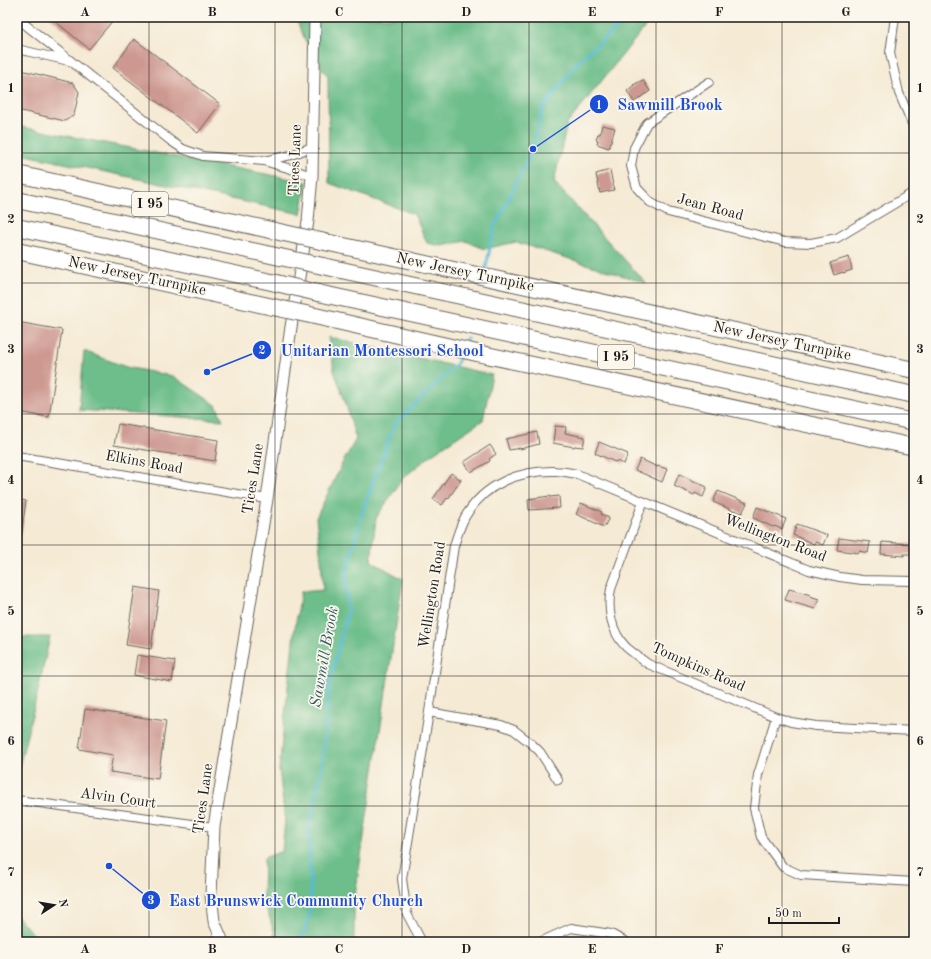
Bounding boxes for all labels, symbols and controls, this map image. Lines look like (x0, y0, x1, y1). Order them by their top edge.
text: A (80, 6, 90, 19)
text: B (207, 6, 217, 19)
text: C (335, 6, 343, 19)
text: D (461, 6, 471, 19)
text: E (588, 6, 597, 19)
text: F (715, 6, 724, 19)
text: G (841, 6, 851, 19)
text: 1 (7, 82, 15, 95)
text: 1 (916, 82, 924, 95)
callout: Sawmill Brook (589, 90, 731, 118)
text: Sawmill Brook (617, 98, 723, 114)
text: 1 (596, 100, 602, 112)
street label: Tices Lane (287, 124, 305, 196)
road number: I 95 (132, 192, 168, 216)
street label: Jean Road (675, 192, 745, 224)
text: 2 (7, 213, 15, 226)
text: 2 (916, 213, 924, 226)
street label: New Jersey Turnpike (395, 251, 535, 295)
street label: New Jersey Turnpike (67, 255, 207, 299)
street label: New Jersey Turnpike (712, 320, 852, 364)
callout: Unitarian Montessori School (252, 336, 492, 364)
text: 3 (7, 343, 15, 356)
text: 3 (916, 343, 924, 356)
text: Unitarian Montessori School (280, 344, 484, 360)
text: 2 (259, 345, 266, 357)
road number: I 95 (598, 345, 634, 369)
street label: Tices Lane (241, 442, 267, 515)
street label: Elkins Road (104, 449, 184, 477)
text: 4 (7, 474, 15, 487)
text: 4 (916, 474, 924, 487)
street label: Wellington Road (722, 513, 828, 565)
street label: Wellington Road (417, 540, 449, 650)
text: 5 (7, 605, 15, 618)
water label: Sawmill Brook (308, 605, 342, 709)
text: 5 (916, 605, 924, 618)
street label: Tompkins Road (649, 641, 747, 695)
text: 6 (7, 735, 15, 748)
text: 6 (916, 735, 924, 748)
street label: Tices Lane (192, 763, 216, 835)
street label: Alvin Court (79, 786, 157, 812)
text: 7 (7, 866, 15, 879)
text: 7 (916, 866, 924, 879)
north arrow (34, 885, 74, 925)
callout: East Brunswick Community Church (141, 886, 431, 914)
text: East Brunswick Community Church (169, 894, 423, 910)
text: 3 (148, 895, 155, 907)
text: N (56, 898, 69, 909)
scale bar (769, 899, 839, 925)
text: 50 m (775, 907, 802, 920)
text: A (80, 943, 90, 956)
text: B (207, 943, 217, 956)
text: C (335, 943, 343, 956)
text: D (461, 943, 471, 956)
text: E (588, 943, 597, 956)
text: F (715, 943, 724, 956)
text: G (841, 943, 851, 956)

